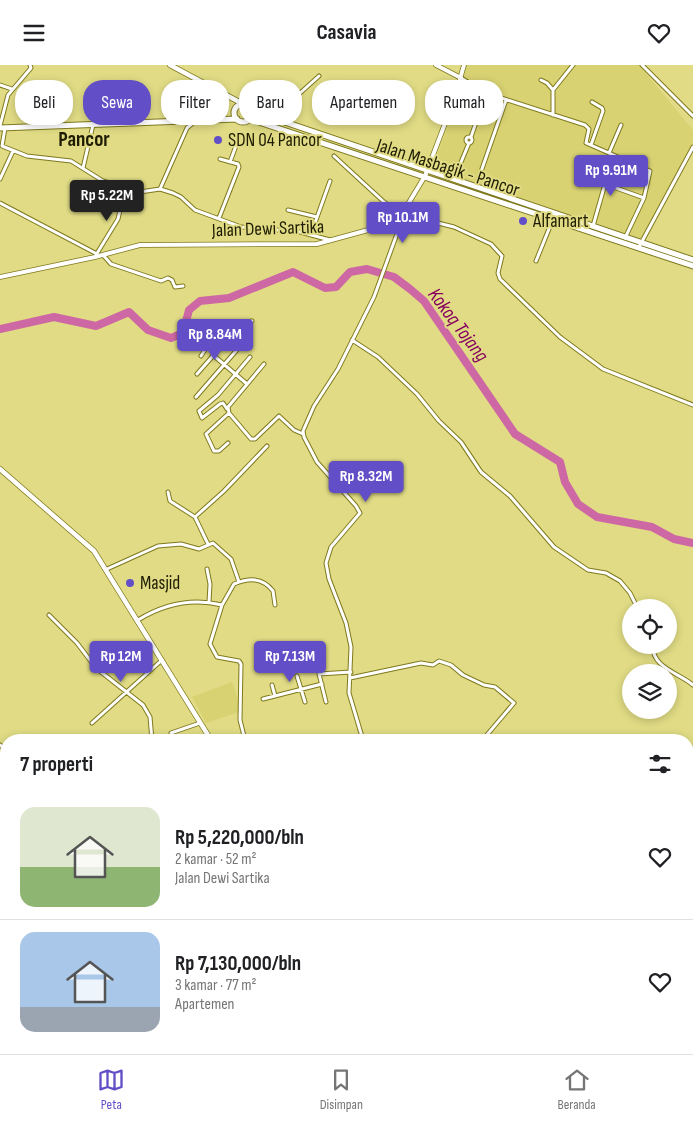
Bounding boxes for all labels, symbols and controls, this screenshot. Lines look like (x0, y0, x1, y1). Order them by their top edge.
icon: menu (20, 19, 48, 47)
text: Casavia (316, 19, 377, 46)
icon: heart (645, 19, 673, 47)
chip: Beli (15, 80, 73, 125)
chip: Sewa (83, 80, 151, 125)
chip: Filter (161, 80, 229, 125)
chip: Baru (239, 80, 302, 125)
chip: Apartemen (312, 80, 415, 125)
chip: Rumah (425, 80, 503, 125)
district label: Pancor (58, 127, 110, 152)
place label: SDN 04 Pancor (228, 129, 322, 152)
marker: SDN 04 Pancor (212, 134, 224, 146)
street label: Jalan Masbagik - Pancor (372, 134, 523, 202)
pin: Rp 9.91M (559, 155, 663, 197)
text: Rp 9.91M (585, 161, 637, 180)
pin: Rp 5.22M (55, 179, 159, 222)
text: Rp 5.22M (81, 186, 133, 205)
pin: Rp 10.1M (351, 201, 455, 244)
text: Rp 10.1M (378, 208, 428, 227)
place label: Alfamart (532, 210, 589, 233)
marker: Alfamart (517, 215, 529, 227)
street label: Jalan Dewi Sartika (210, 216, 325, 242)
water label: Kokoq Tojang (423, 283, 493, 367)
pin: Rp 8.84M (163, 319, 267, 361)
text: Rp 8.84M (188, 325, 242, 344)
pin: Rp 8.32M (314, 461, 418, 503)
text: Rp 8.32M (340, 467, 392, 486)
place label: Masjid (140, 572, 180, 595)
marker: Masjid (124, 577, 136, 589)
map controls (622, 599, 677, 719)
button: locate (622, 599, 677, 654)
pin: Rp 12M (80, 641, 162, 683)
pin: Rp 7.13M (238, 641, 342, 683)
text: Rp 12M (101, 647, 141, 666)
text: Rp 7.13M (265, 647, 315, 666)
button: layers (622, 664, 677, 719)
icon: filters (646, 750, 674, 778)
text: 7 properti (20, 752, 93, 777)
text: Rp 5,220,000/bln (175, 825, 304, 850)
icon: home (60, 827, 120, 887)
icon: heart (646, 843, 674, 871)
text: 2 kamar · 52 m² (175, 850, 257, 869)
text: Jalan Dewi Sartika (175, 869, 270, 888)
text: Rp 7,130,000/bln (175, 951, 301, 976)
icon: home (60, 952, 120, 1012)
icon: heart (646, 968, 674, 996)
text: 3 kamar · 77 m² (175, 976, 256, 995)
text: Apartemen (175, 995, 234, 1014)
tab: Peta (97, 1066, 125, 1113)
tab: Disimpan (320, 1066, 363, 1113)
tab: Beranda (557, 1066, 596, 1113)

